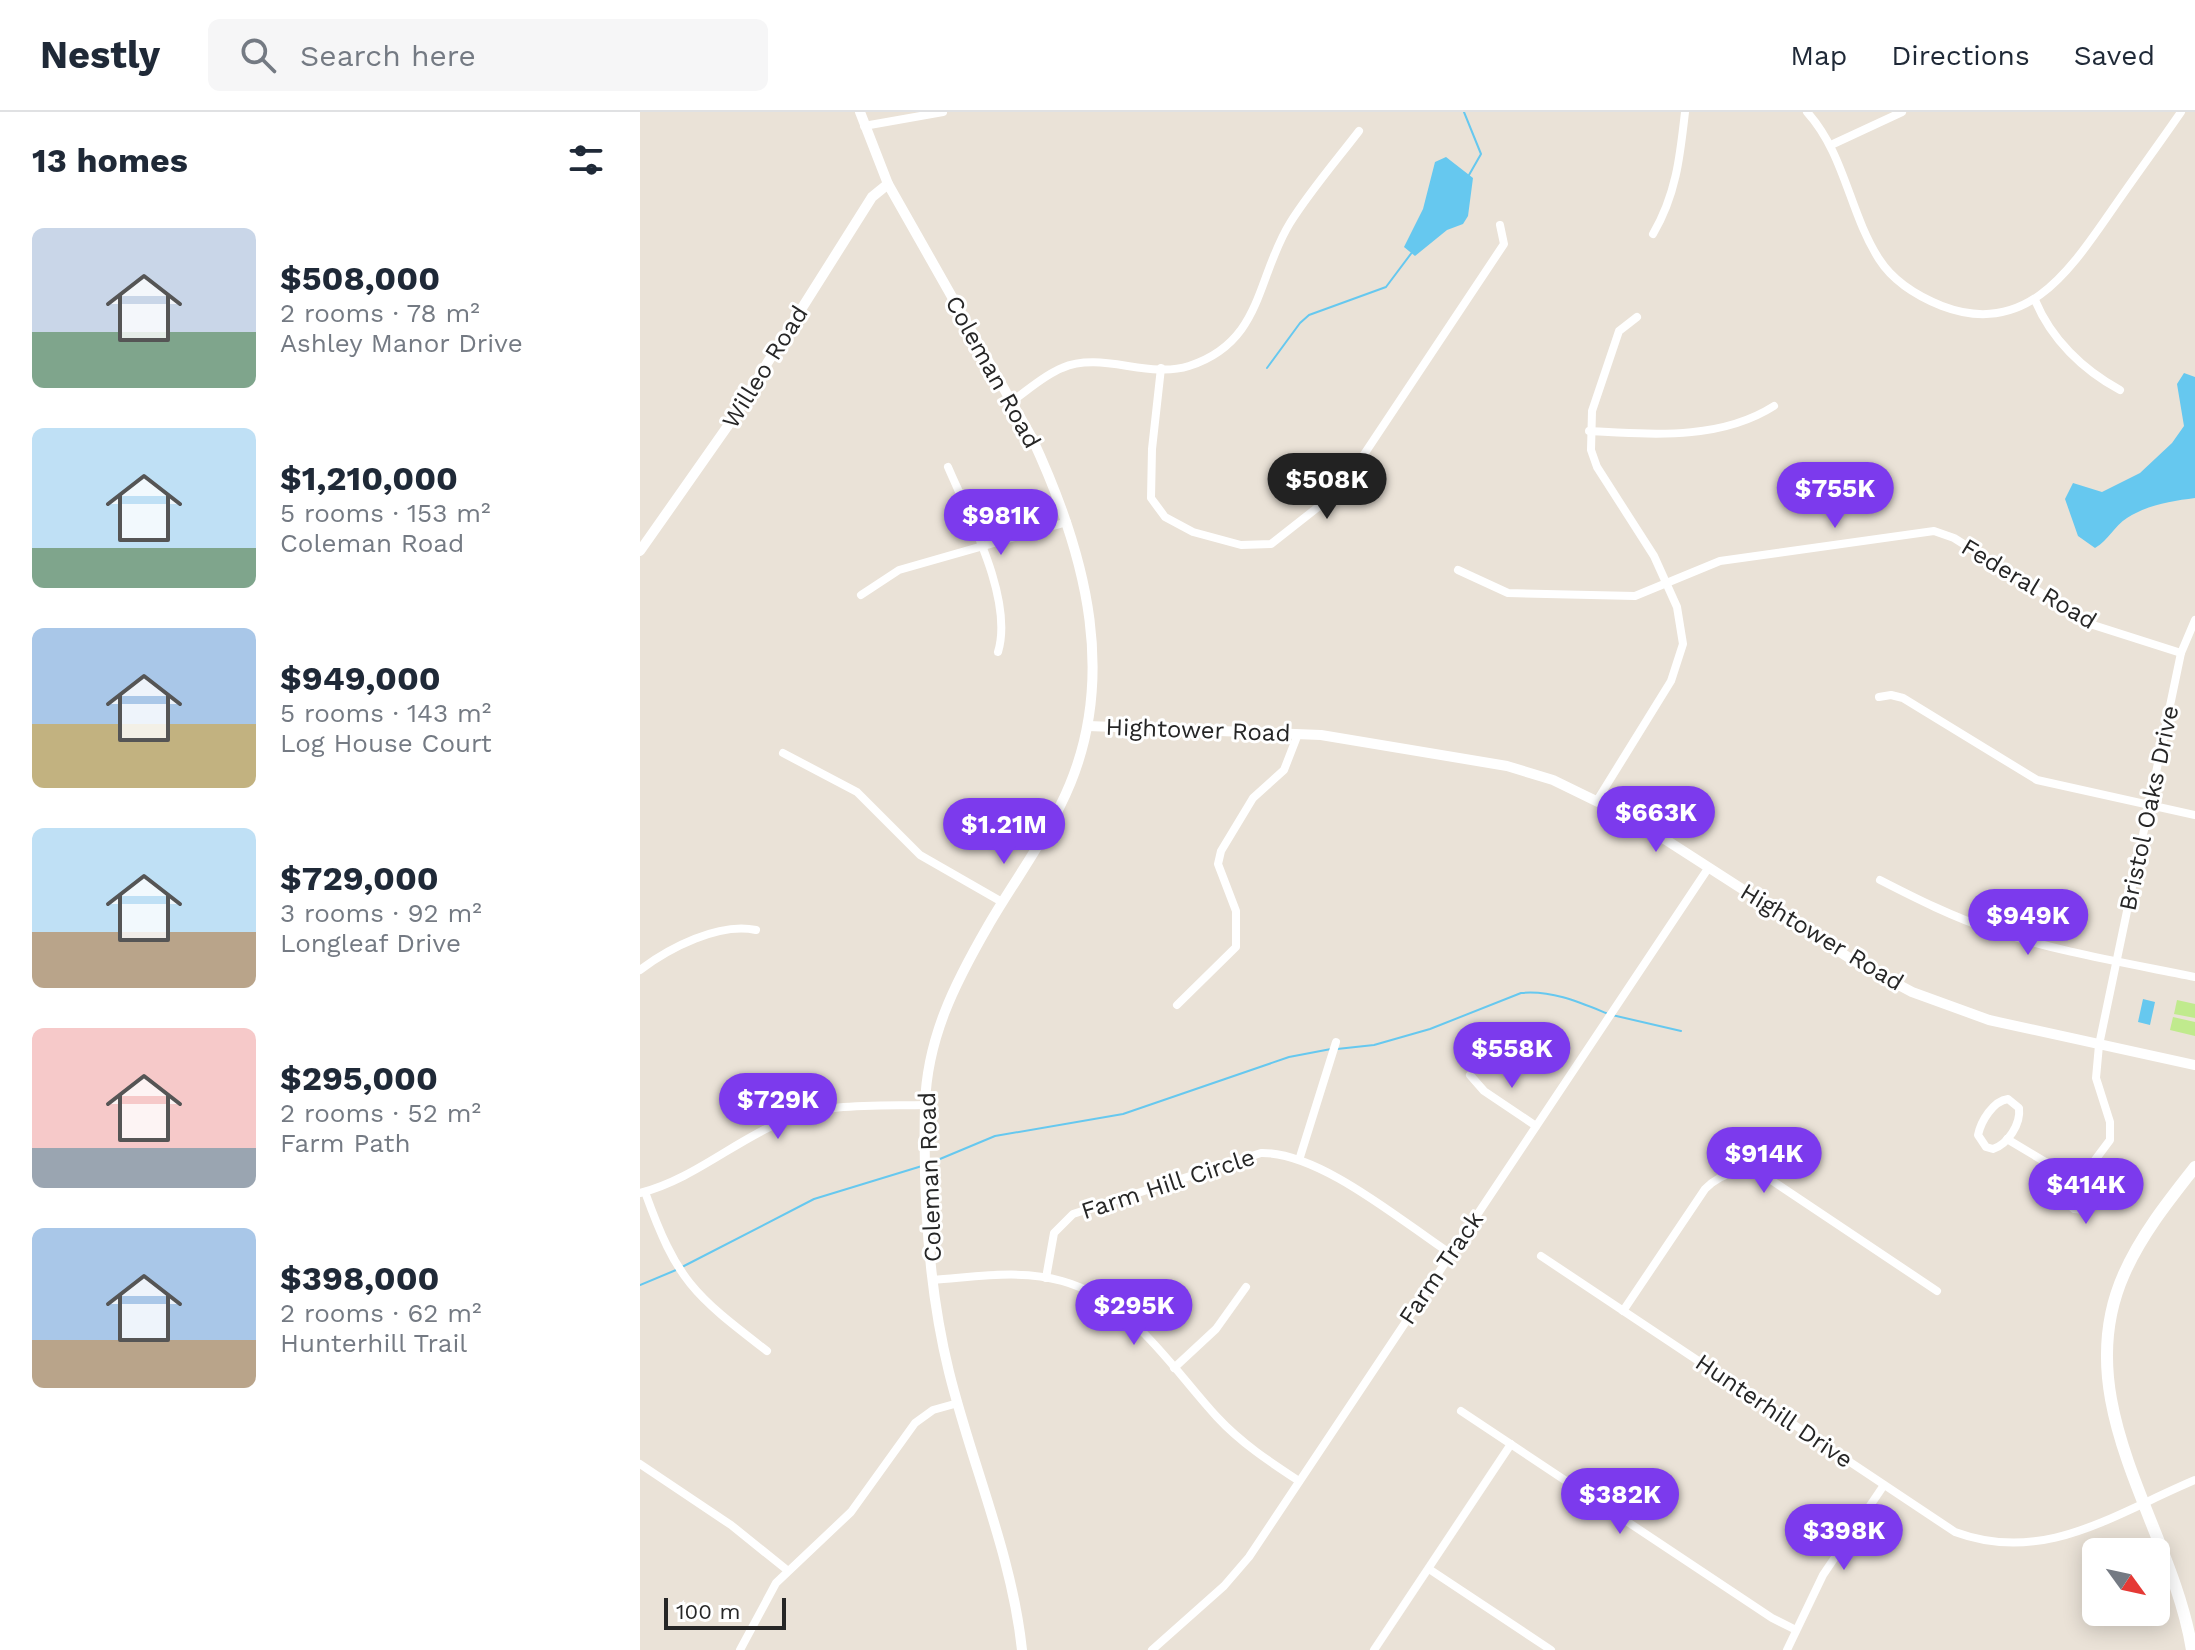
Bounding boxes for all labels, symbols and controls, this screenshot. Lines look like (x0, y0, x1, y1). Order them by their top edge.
search box (208, 19, 768, 91)
text: Nestly (40, 33, 160, 77)
icon: search (236, 33, 280, 77)
text: Search here (300, 38, 476, 73)
text: Map (1790, 39, 1847, 72)
text: Directions (1891, 39, 2030, 72)
text: Saved (2074, 39, 2155, 72)
icon: filters (564, 138, 608, 182)
text: 13 homes (32, 140, 188, 180)
text: $508,000 (280, 258, 440, 298)
icon: home (96, 260, 192, 356)
street label: Coleman Road (940, 291, 1046, 453)
text: 2 rooms · 78 m² (280, 298, 480, 328)
street label: Willeo Road (716, 301, 814, 433)
text: Ashley Manor Drive (280, 328, 523, 358)
pin: $508K (1271, 453, 1383, 521)
text: $1,210,000 (280, 458, 458, 498)
icon: home (96, 460, 192, 556)
pin: $755K (1779, 462, 1891, 530)
text: $508K (1286, 464, 1368, 494)
text: $755K (1795, 473, 1875, 503)
pin: $981K (945, 489, 1057, 557)
text: 5 rooms · 153 m² (280, 498, 491, 528)
text: $981K (962, 500, 1040, 530)
text: Coleman Road (280, 528, 464, 558)
street label: Federal Road (1956, 533, 2102, 635)
text: $949,000 (280, 658, 441, 698)
icon: home (96, 660, 192, 756)
text: 5 rooms · 143 m² (280, 698, 491, 728)
street label: Bristol Oaks Drive (2114, 703, 2184, 913)
street label: Hightower Road (1105, 713, 1291, 747)
text: Log House Court (280, 728, 492, 758)
pin: $663K (1600, 786, 1712, 854)
text: $663K (1615, 797, 1697, 827)
pin: $1.21M (939, 798, 1069, 866)
text: $1.21M (961, 809, 1047, 839)
text: $729,000 (280, 858, 439, 898)
icon: home (96, 860, 192, 956)
street label: Hightower Road (1735, 877, 1909, 997)
pin: $949K (1972, 889, 2084, 957)
text: 3 rooms · 92 m² (280, 898, 482, 928)
text: $949K (1986, 900, 2070, 930)
text: Longleaf Drive (280, 928, 461, 958)
pin: $558K (1456, 1022, 1568, 1090)
text: $558K (1471, 1033, 1553, 1063)
text: $295,000 (280, 1058, 438, 1098)
icon: home (96, 1060, 192, 1156)
pin: $729K (722, 1073, 834, 1141)
text: $729K (737, 1084, 819, 1114)
street label: Coleman Road (913, 1091, 947, 1263)
text: 2 rooms · 52 m² (280, 1098, 481, 1128)
pin: $914K (1708, 1127, 1820, 1195)
text: Farm Path (280, 1128, 411, 1158)
text: $914K (1725, 1138, 1803, 1168)
street label: Farm Hill Circle (1078, 1143, 1258, 1225)
pin: $414K (2030, 1158, 2142, 1226)
text: $414K (2047, 1169, 2125, 1199)
street label: Farm Track (1393, 1206, 1489, 1330)
text: $398,000 (280, 1258, 439, 1298)
icon: home (96, 1260, 192, 1356)
pin: $295K (1078, 1279, 1190, 1347)
text: $295K (1093, 1290, 1175, 1320)
text: 2 rooms · 62 m² (280, 1298, 482, 1328)
text: Hunterhill Trail (280, 1328, 467, 1358)
street label: Hunterhill Drive (1690, 1348, 1858, 1474)
pin: $382K (1564, 1468, 1676, 1536)
text: $382K (1579, 1479, 1661, 1509)
pin: $398K (1788, 1504, 1900, 1572)
text: $398K (1803, 1515, 1885, 1545)
north arrow (2082, 1538, 2170, 1626)
map controls (2082, 1538, 2170, 1626)
scale bar (664, 1594, 786, 1630)
text: 100 m (676, 1599, 740, 1624)

